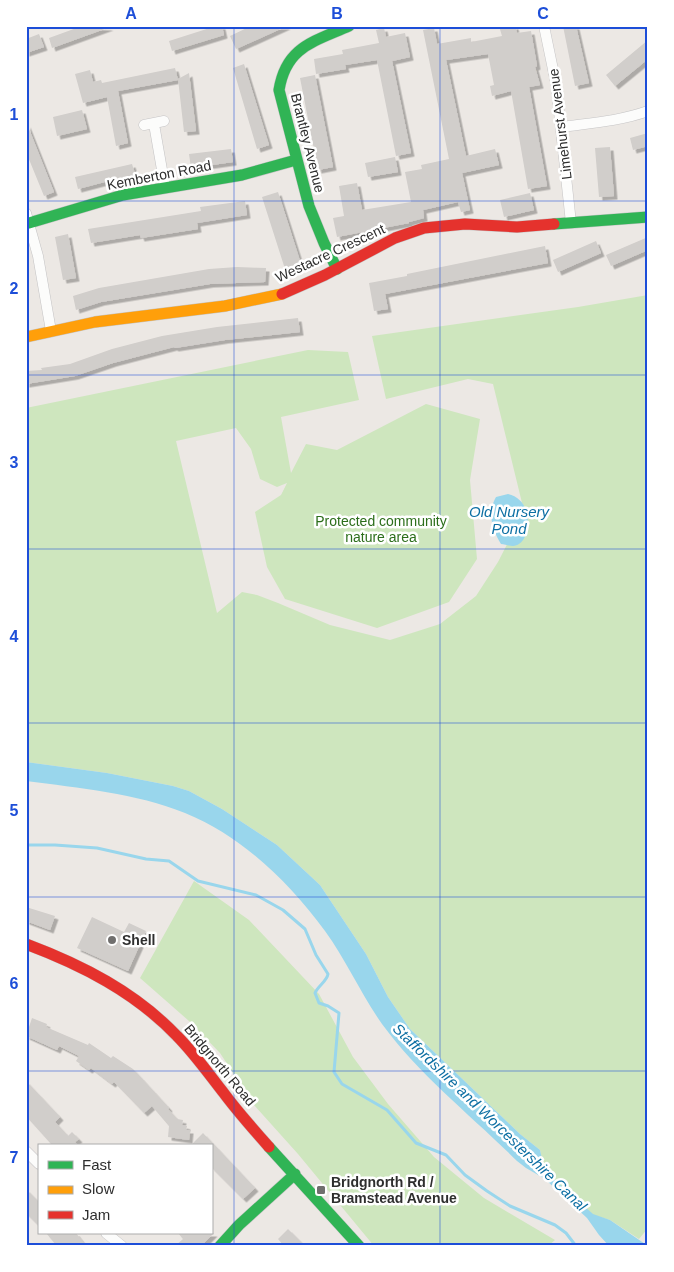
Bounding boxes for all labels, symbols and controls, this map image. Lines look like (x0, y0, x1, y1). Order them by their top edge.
text: A (125, 5, 137, 22)
text: B (331, 5, 343, 22)
text: C (537, 5, 549, 22)
street label: Limehurst Avenue (545, 67, 575, 180)
street label: Brantley Avenue (288, 92, 328, 194)
text: 1 (10, 106, 19, 123)
street label: Kemberton Road (106, 157, 212, 193)
street label: Westacre Crescent (273, 221, 387, 285)
text: 2 (10, 280, 19, 297)
text: 3 (10, 454, 19, 471)
water label: Old Nursery Pond (469, 503, 551, 537)
park label: Protected community nature area (315, 513, 447, 545)
text: 4 (10, 628, 19, 645)
text: 5 (10, 802, 19, 819)
place label: Shell (122, 932, 155, 948)
marker: Shell (106, 934, 118, 946)
text: 6 (10, 975, 19, 992)
water label: Staffordshire and Worcestershire Canal (390, 1020, 591, 1215)
street label: Bridgnorth Road (181, 1021, 259, 1109)
legend (38, 1144, 212, 1234)
text: 7 (10, 1149, 19, 1166)
text: Fast (82, 1156, 112, 1173)
place label: Bridgnorth Rd / Bramstead Avenue (331, 1174, 457, 1206)
text: Slow (82, 1180, 115, 1197)
marker: Bridgnorth Rd / Bramstead Avenue (315, 1184, 327, 1196)
text: Jam (82, 1206, 110, 1223)

